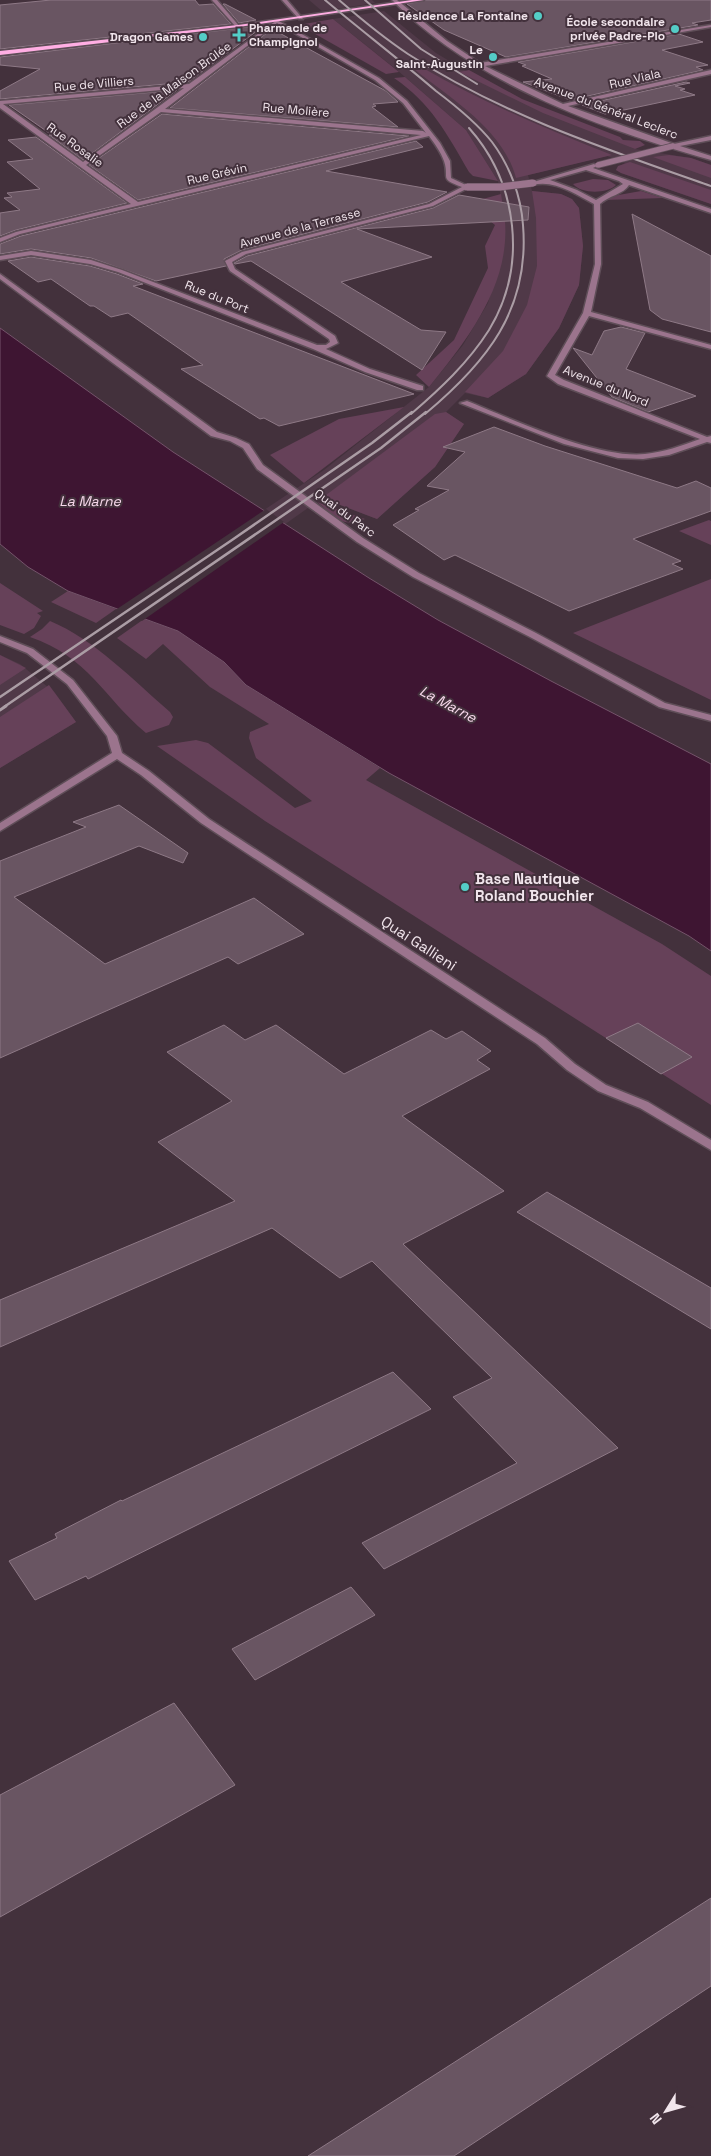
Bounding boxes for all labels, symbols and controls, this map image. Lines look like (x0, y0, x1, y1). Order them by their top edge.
place label: Résidence La Fontaine (398, 8, 528, 24)
marker: Résidence La Fontaine (532, 10, 544, 22)
place label: École secondaire privée Padre-Pio (567, 14, 665, 44)
place label: Pharmacie de Champignol (249, 20, 327, 50)
marker: École secondaire privée Padre-Pio (669, 23, 681, 35)
place label: Dragon Games (110, 29, 193, 45)
marker: Pharmacie de Champignol (233, 29, 245, 41)
marker: Dragon Games (197, 31, 209, 43)
street label: Rue de la Maison Brûlée (114, 38, 234, 132)
place label: Le Saint-Augustin (396, 42, 483, 72)
marker: Le Saint-Augustin (487, 51, 499, 63)
street label: Rue Viala (608, 65, 662, 93)
street label: Rue de Villiers (54, 73, 134, 95)
street label: Avenue du Général Leclerc (532, 73, 680, 143)
street label: Rue Molière (262, 99, 330, 121)
street label: Rue Rosalie (43, 119, 107, 171)
street label: Rue Grévin (185, 159, 249, 189)
street label: Avenue de la Terrasse (238, 204, 362, 252)
street label: Rue du Port (183, 277, 251, 317)
street label: Avenue du Nord (561, 362, 651, 410)
street label: Quai du Parc (311, 485, 379, 541)
water label: La Marne (59, 492, 122, 510)
water label: La Marne (417, 682, 480, 727)
place label: Base Nautique Roland Bouchier (475, 869, 594, 905)
marker: Base Nautique Roland Bouchier (459, 881, 471, 893)
street label: Quai Gallieni (377, 911, 461, 975)
north arrow (641, 2086, 691, 2136)
text: N (646, 2110, 666, 2128)

